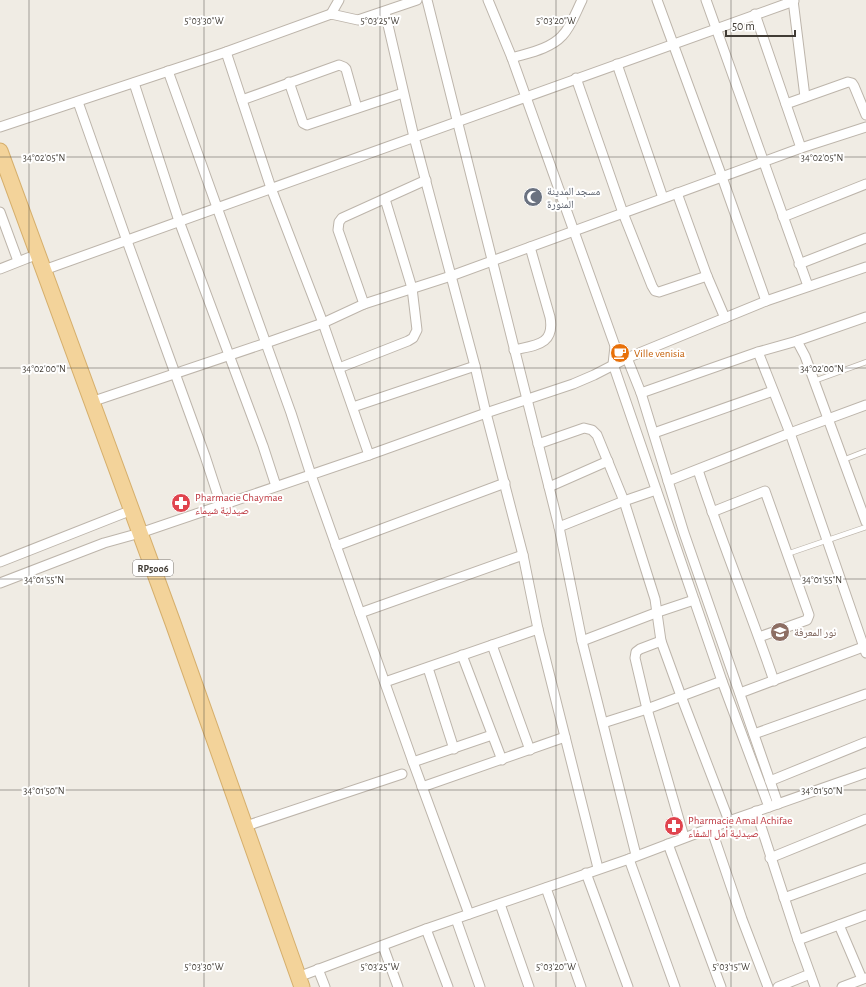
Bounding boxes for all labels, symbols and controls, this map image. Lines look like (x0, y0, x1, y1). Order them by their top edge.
scale bar (726, 12, 795, 38)
text: 5°03'30"W (184, 16, 224, 26)
text: 5°03'25"W (361, 16, 399, 26)
text: 5°03'20"W (536, 16, 576, 26)
text: 50 m (732, 20, 755, 32)
text: 34°02'05"N (23, 153, 65, 163)
text: 34°02'05"N (801, 153, 843, 163)
mosque icon: مسجد المدينة المنورة (522, 186, 544, 208)
place label: مسجد المدينة المنورة (547, 186, 600, 210)
cafe icon: Ville venisia (609, 342, 631, 364)
place label: Ville venisia (634, 348, 685, 359)
text: 34°02'00"N (22, 364, 66, 374)
text: 34°02'00"N (800, 364, 844, 374)
pharmacy icon: Pharmacie Chaymae صيدلية شيماء (170, 492, 192, 514)
place label: Pharmacie Chaymae صيدلية شيماء (195, 492, 283, 516)
road number: RP5006 (133, 560, 173, 576)
text: 34°01'55"N (24, 575, 64, 585)
text: 34°01'55"N (802, 575, 842, 585)
school or university icon: نور المعرفة (769, 621, 791, 643)
place label: نور المعرفة (794, 627, 836, 638)
text: 34°01'50"N (23, 786, 65, 796)
text: 34°01'50"N (801, 786, 843, 796)
pharmacy icon: Pharmacie Amal Achifae صيدلية أمل الشفاء (663, 815, 685, 837)
place label: Pharmacie Amal Achifae صيدلية أمل الشفاء (688, 815, 792, 840)
text: 5°03'30"W (184, 962, 224, 972)
text: 5°03'25"W (361, 962, 399, 972)
text: 5°03'20"W (536, 962, 576, 972)
text: 5°03'15"W (712, 962, 750, 972)

